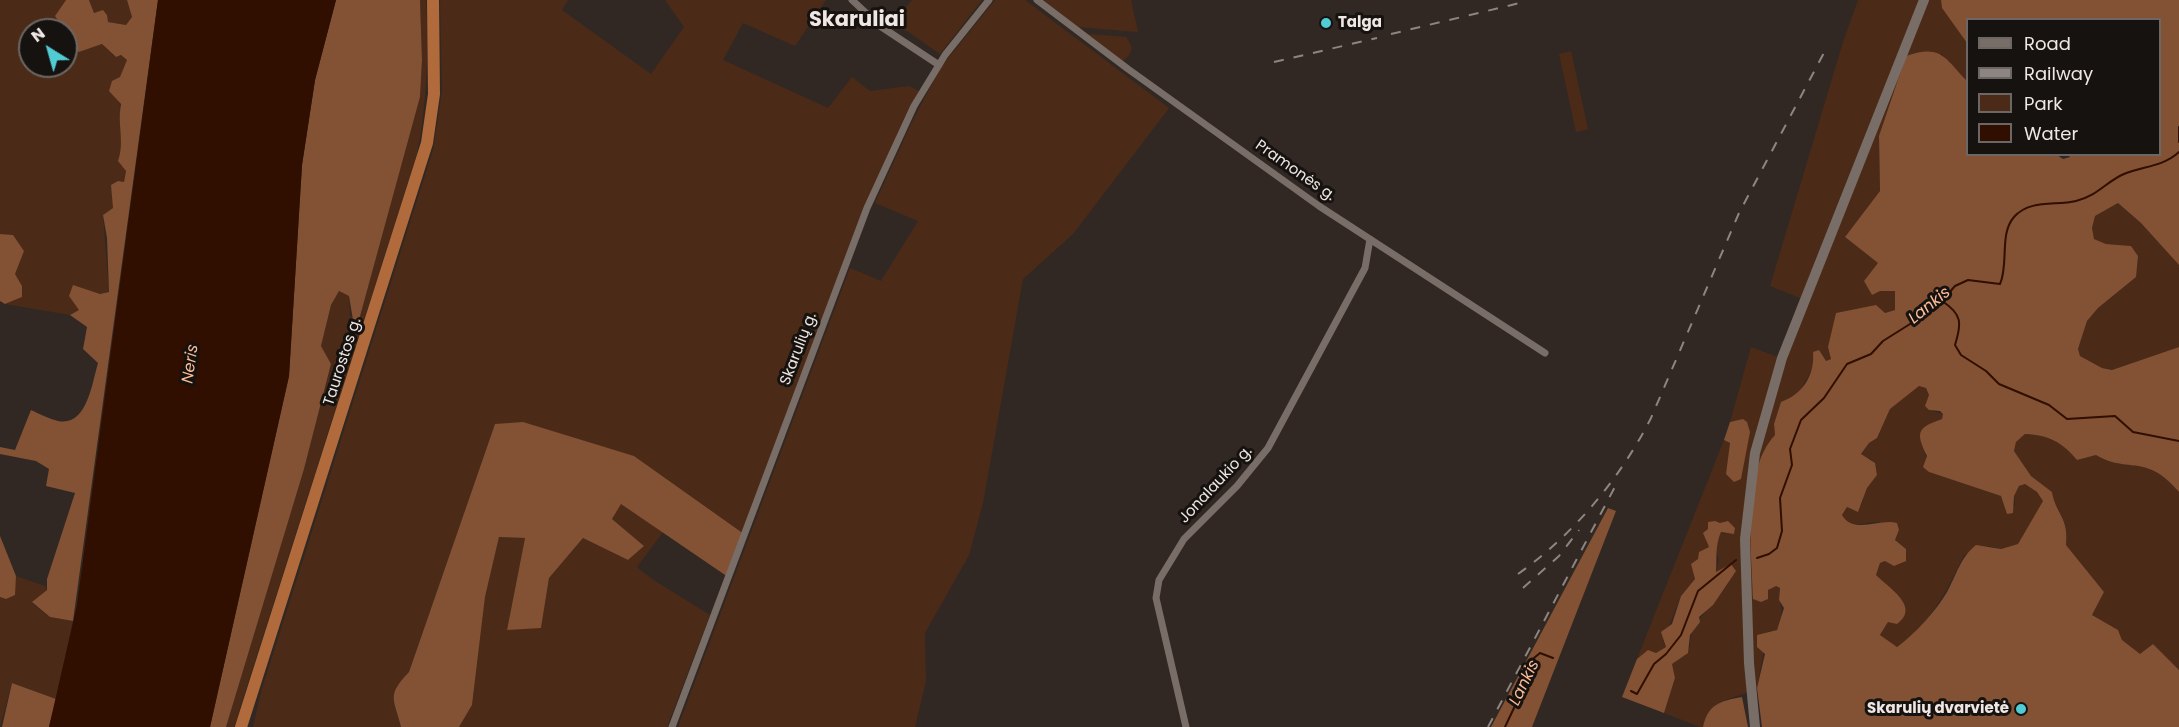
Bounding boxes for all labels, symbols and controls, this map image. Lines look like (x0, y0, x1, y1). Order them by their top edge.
district label: Skaruliai (809, 8, 905, 34)
place label: Talga (1338, 14, 1382, 32)
marker: Talga (1319, 16, 1333, 30)
north arrow (18, 18, 78, 78)
legend (1966, 18, 2161, 156)
text: N (26, 22, 50, 48)
text: Road (2024, 31, 2071, 56)
text: Railway (2024, 61, 2093, 86)
text: Park (2024, 91, 2063, 116)
text: Water (2024, 121, 2078, 146)
street label: Pramonės g. (1252, 137, 1338, 205)
water label: Lankis (1905, 283, 1955, 329)
street label: Skarulių g. (777, 310, 821, 388)
street label: Taurostos g. (320, 316, 366, 408)
water label: Neris (179, 343, 203, 385)
street label: Jonalaukio g. (1176, 443, 1256, 527)
water label: Lankis (1506, 657, 1544, 709)
place label: Skarulių dvarvietė (1867, 700, 2009, 718)
marker: Skarulių dvarvietė (2014, 702, 2028, 716)

